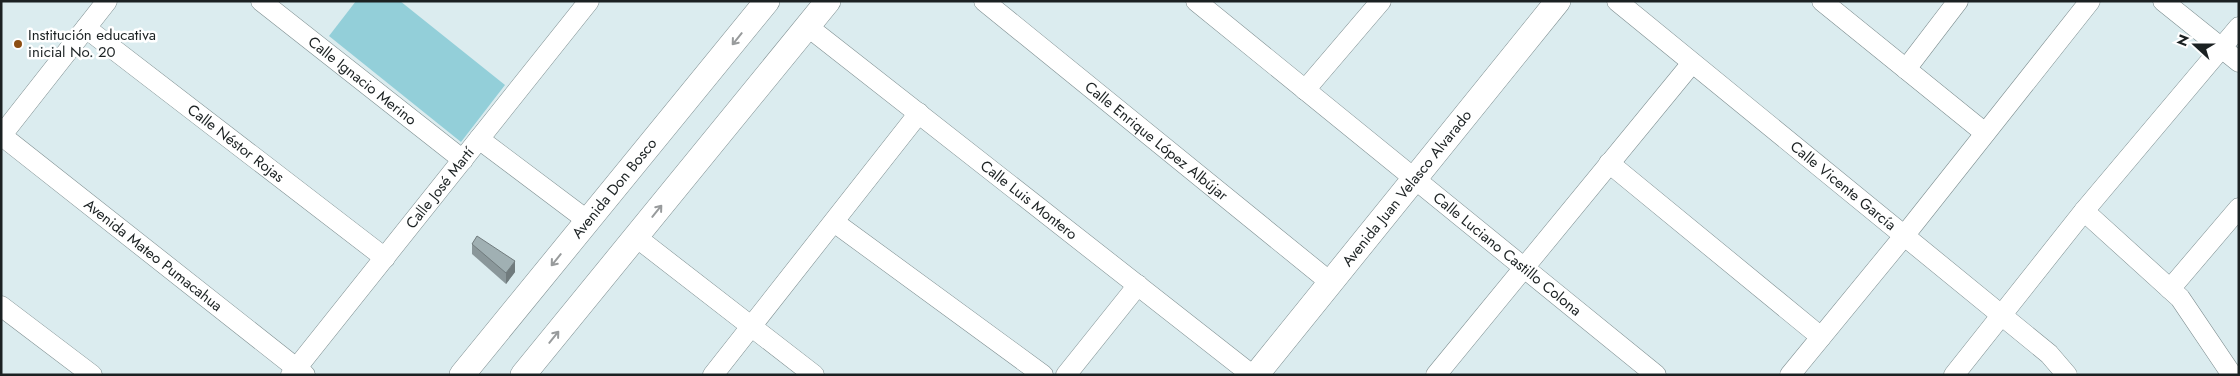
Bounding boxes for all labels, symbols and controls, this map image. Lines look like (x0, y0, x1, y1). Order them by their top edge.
north arrow (2170, 20, 2220, 70)
place label: Institución educativa inicial No. 20 (28, 24, 156, 63)
street label: Calle Ignacio Merino (303, 31, 421, 131)
one-way arrow (731, 32, 742, 45)
text: N (2172, 32, 2194, 49)
marker: Institución educativa inicial No. 20 (12, 38, 24, 50)
street label: Calle Enrique López Albújar (1080, 76, 1233, 206)
street label: Calle Néstor Rojas (183, 99, 289, 188)
street label: Avenida Juan Velasco Alvarado (1337, 105, 1477, 271)
street label: Avenida Don Bosco (567, 133, 662, 243)
street label: Calle Vicente García (1785, 136, 1901, 236)
street label: Calle José Martí (401, 142, 480, 234)
street label: Calle Luis Montero (976, 155, 1082, 245)
street label: Calle Luciano Castillo Colona (1428, 187, 1586, 321)
street label: Avenida Mateo Pumacahua (79, 194, 227, 317)
one-way arrow (651, 205, 662, 218)
one-way arrow (551, 253, 562, 266)
one-way arrow (549, 331, 560, 344)

